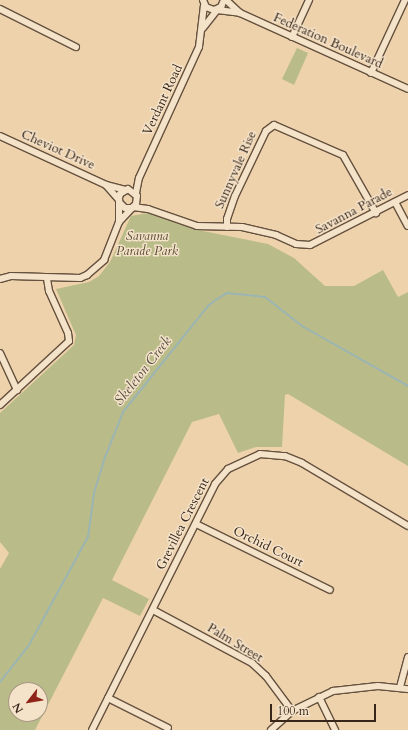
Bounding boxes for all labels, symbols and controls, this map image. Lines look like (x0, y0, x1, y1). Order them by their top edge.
street label: Federation Boulevard (271, 10, 385, 72)
street label: Verdant Road (140, 62, 186, 138)
street label: Cheviot Drive (19, 127, 97, 173)
street label: Sunnyvale Rise (212, 129, 260, 211)
street label: Savanna Parade (313, 184, 395, 238)
park label: Savanna Parade Park (116, 229, 178, 260)
water label: Skeleton Creek (111, 333, 175, 409)
street label: Grevillea Crescent (153, 475, 213, 573)
street label: Orchid Court (230, 523, 306, 571)
street label: Palm Street (204, 620, 266, 666)
north arrow (8, 682, 48, 722)
scale bar (272, 696, 378, 722)
text: N (9, 700, 27, 716)
text: 100 m (277, 703, 309, 719)

